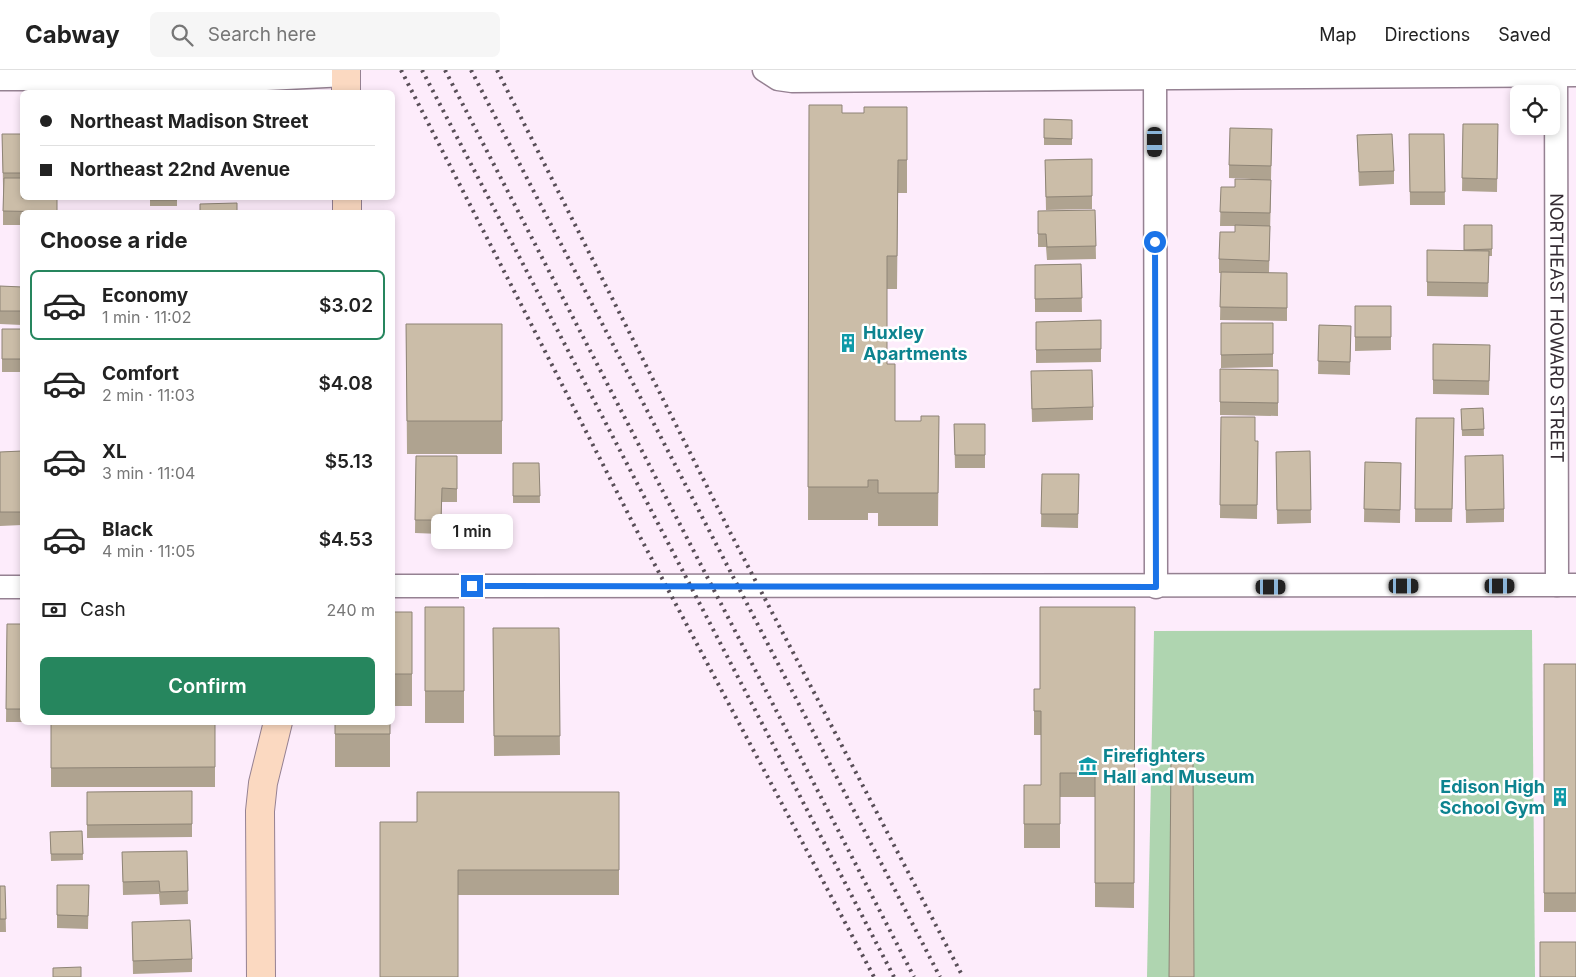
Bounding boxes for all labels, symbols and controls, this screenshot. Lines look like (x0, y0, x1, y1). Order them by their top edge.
search box (150, 12, 500, 57)
text: Cabway (25, 20, 120, 49)
icon: search (168, 21, 196, 49)
text: Search here (208, 23, 316, 46)
text: Map (1319, 24, 1357, 45)
text: Directions (1385, 24, 1470, 45)
text: Saved (1498, 24, 1551, 45)
map controls (1510, 85, 1560, 135)
button: locate (1510, 85, 1560, 135)
text: Northeast Madison Street (70, 110, 308, 133)
car (1147, 127, 1162, 157)
text: Northeast 22nd Avenue (70, 158, 290, 181)
street label: NORTHEAST HOWARD STREET (1546, 193, 1568, 463)
text: Choose a ride (40, 227, 188, 253)
route start (1144, 231, 1166, 253)
icon: car (42, 283, 87, 328)
text: Economy (102, 284, 188, 307)
text: $3.02 (319, 294, 373, 317)
text: 1 min · 11:02 (102, 307, 191, 327)
place label: Huxley Apartments (863, 322, 968, 364)
building icon: Huxley Apartments (837, 332, 859, 354)
icon: car (42, 361, 87, 406)
text: Comfort (102, 362, 179, 385)
text: $4.08 (318, 372, 373, 395)
text: 2 min · 11:03 (102, 385, 195, 405)
icon: car (42, 439, 87, 484)
text: XL (102, 440, 127, 463)
text: $5.13 (325, 450, 373, 473)
text: 3 min · 11:04 (102, 463, 195, 483)
callout: 1 min (431, 514, 513, 548)
icon: car (42, 517, 87, 562)
text: Black (102, 518, 153, 541)
text: 1 min (452, 521, 492, 541)
text: $4.53 (319, 528, 373, 551)
text: 4 min · 11:05 (102, 541, 195, 561)
route end (461, 575, 483, 597)
car (1389, 579, 1419, 594)
car (1485, 579, 1515, 594)
car (1256, 580, 1286, 595)
icon: cash (40, 596, 68, 624)
text: Cash (80, 598, 126, 621)
text: 240 m (327, 600, 375, 620)
button: Confirm (40, 657, 375, 715)
place label: Firefighters Hall and Museum (1103, 745, 1255, 787)
museum icon: Firefighters Hall and Museum (1077, 755, 1099, 777)
place label: Edison High School Gym (1439, 776, 1545, 818)
building icon: Edison High School Gym (1549, 786, 1571, 808)

